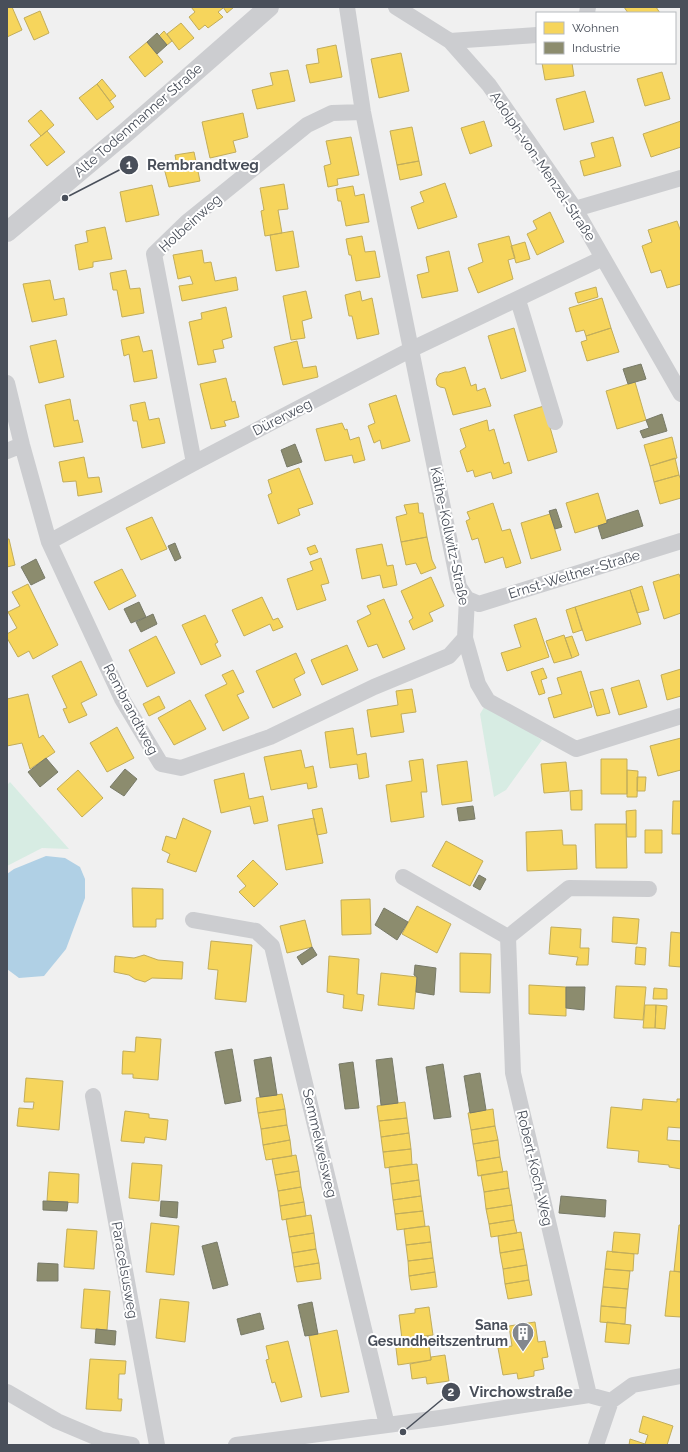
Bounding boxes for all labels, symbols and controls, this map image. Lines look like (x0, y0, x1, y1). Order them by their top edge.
legend (536, 12, 676, 64)
text: Wohnen (572, 21, 619, 35)
text: Industrie (572, 41, 620, 55)
street label: Alte Todenmanner Straße (71, 60, 205, 180)
street label: Adolph-von-Menzel-Straße (487, 88, 599, 244)
callout: Rembrandtweg (119, 151, 267, 178)
text: Rembrandtweg (147, 156, 259, 174)
text: 1 (126, 158, 132, 172)
street label: Holbeinweg (156, 191, 224, 255)
street label: Dürerweg (250, 395, 314, 439)
street label: Käthe-Kollwitz-Straße (428, 465, 472, 607)
street label: Ernst-Weltner-Straße (506, 546, 642, 602)
street label: Rembrandtweg (100, 661, 162, 757)
street label: Semmelweisweg (300, 1087, 340, 1199)
street label: Robert-Koch-Weg (514, 1109, 556, 1227)
street label: Paracelsusweg (109, 1220, 141, 1320)
place label: Sana Gesundheitszentrum (368, 1317, 508, 1349)
building icon: Sana Gesundheitszentrum (510, 1320, 536, 1353)
callout: Virchowstraße (441, 1378, 580, 1405)
text: Virchowstraße (469, 1383, 573, 1401)
text: 2 (448, 1385, 455, 1399)

